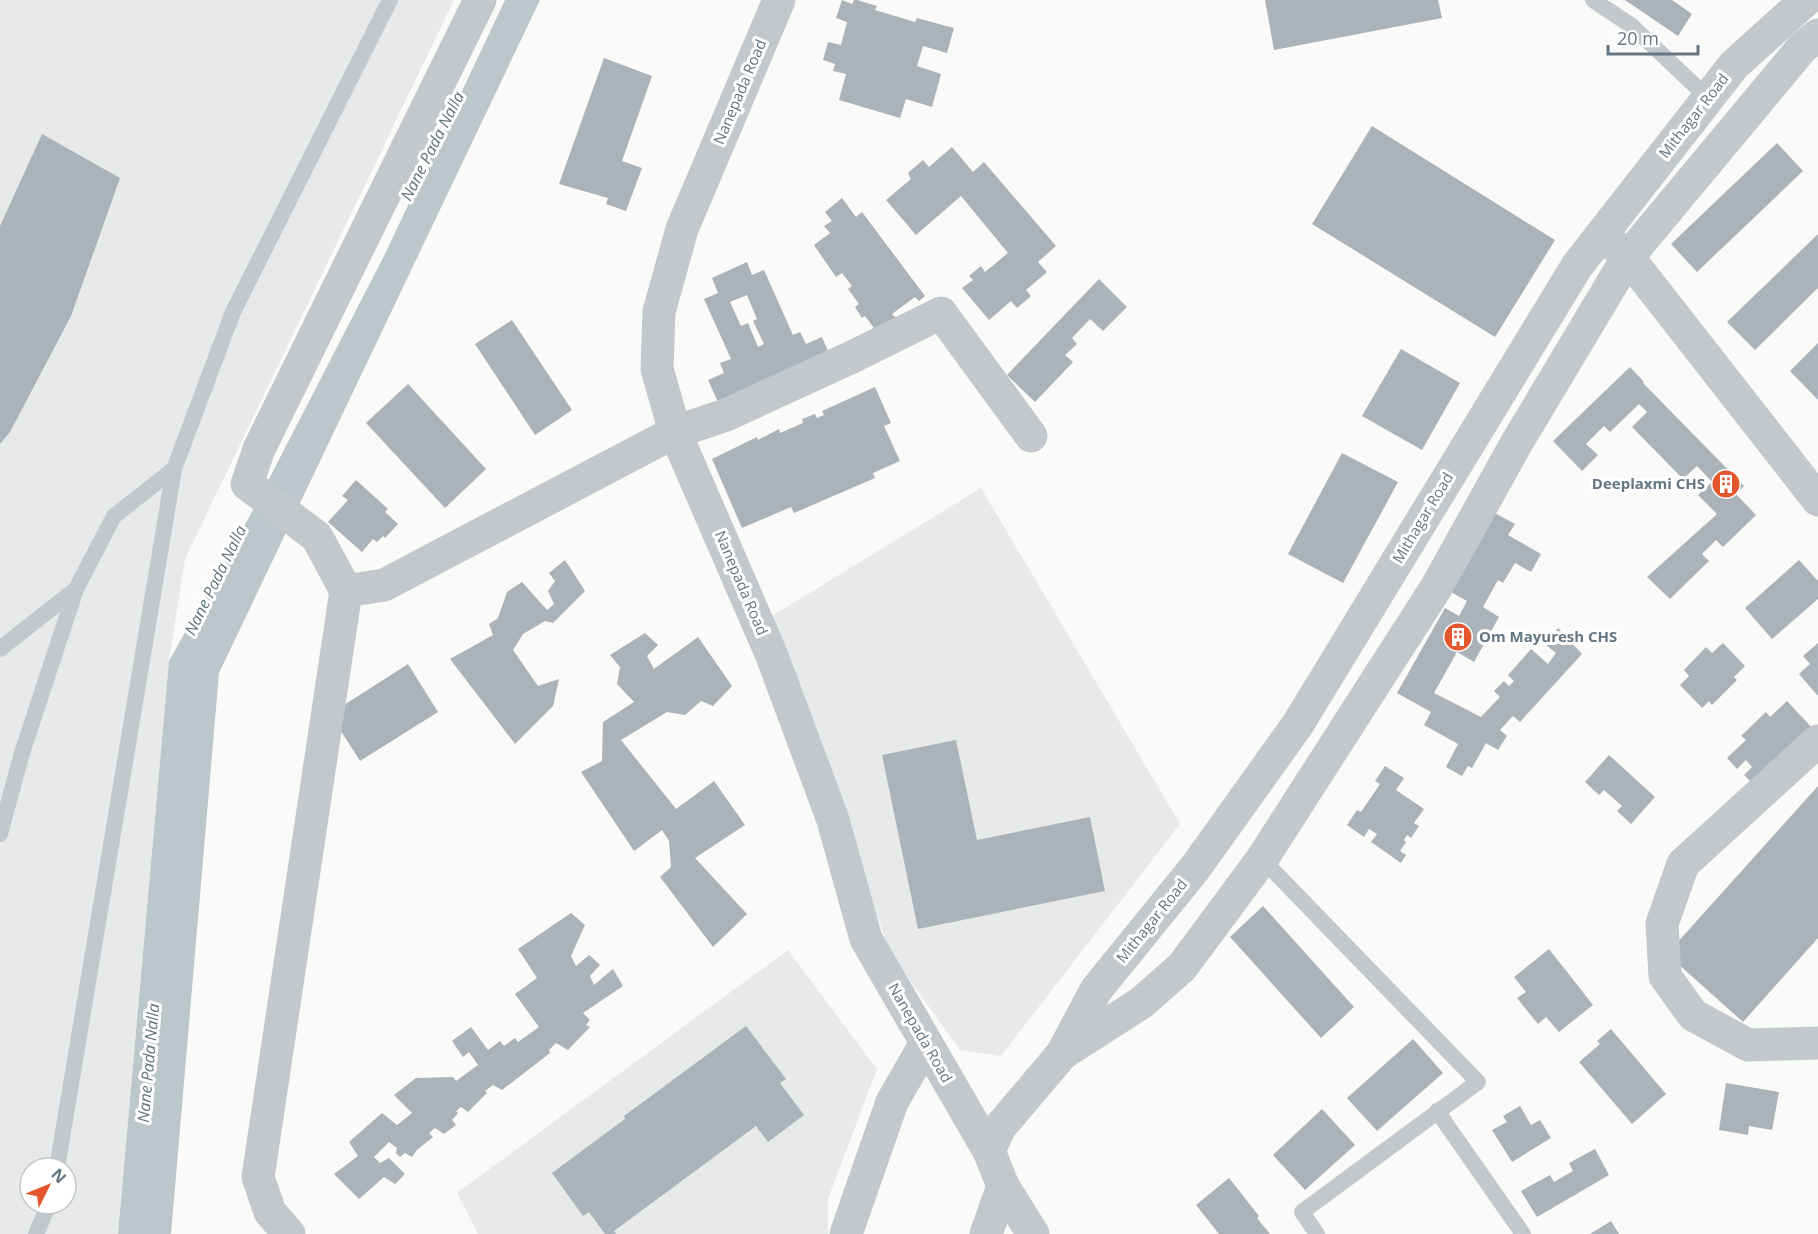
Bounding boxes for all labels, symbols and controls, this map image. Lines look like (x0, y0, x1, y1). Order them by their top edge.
scale bar (1608, 18, 1698, 56)
text: 20 m (1617, 26, 1659, 50)
street label: Nanepada Road (708, 36, 770, 147)
street label: Mithagar Road (1654, 69, 1733, 162)
water label: Nane Pada Nalla (395, 88, 469, 204)
street label: Mithagar Road (1387, 468, 1457, 567)
building icon: Deeplaxmi CHS (1710, 468, 1742, 500)
place label: Deeplaxmi CHS (1592, 473, 1705, 493)
water label: Nane Pada Nalla (179, 521, 251, 639)
street label: Nanepada Road (711, 527, 773, 638)
building icon: Om Mayuresh CHS (1442, 621, 1474, 653)
place label: Om Mayuresh CHS (1479, 626, 1617, 646)
street label: Mithagar Road (1111, 874, 1191, 966)
street label: Nanepada Road (884, 979, 958, 1086)
water label: Nane Pada Nalla (132, 1002, 164, 1124)
north arrow (18, 1156, 78, 1216)
text: N (46, 1164, 71, 1188)

